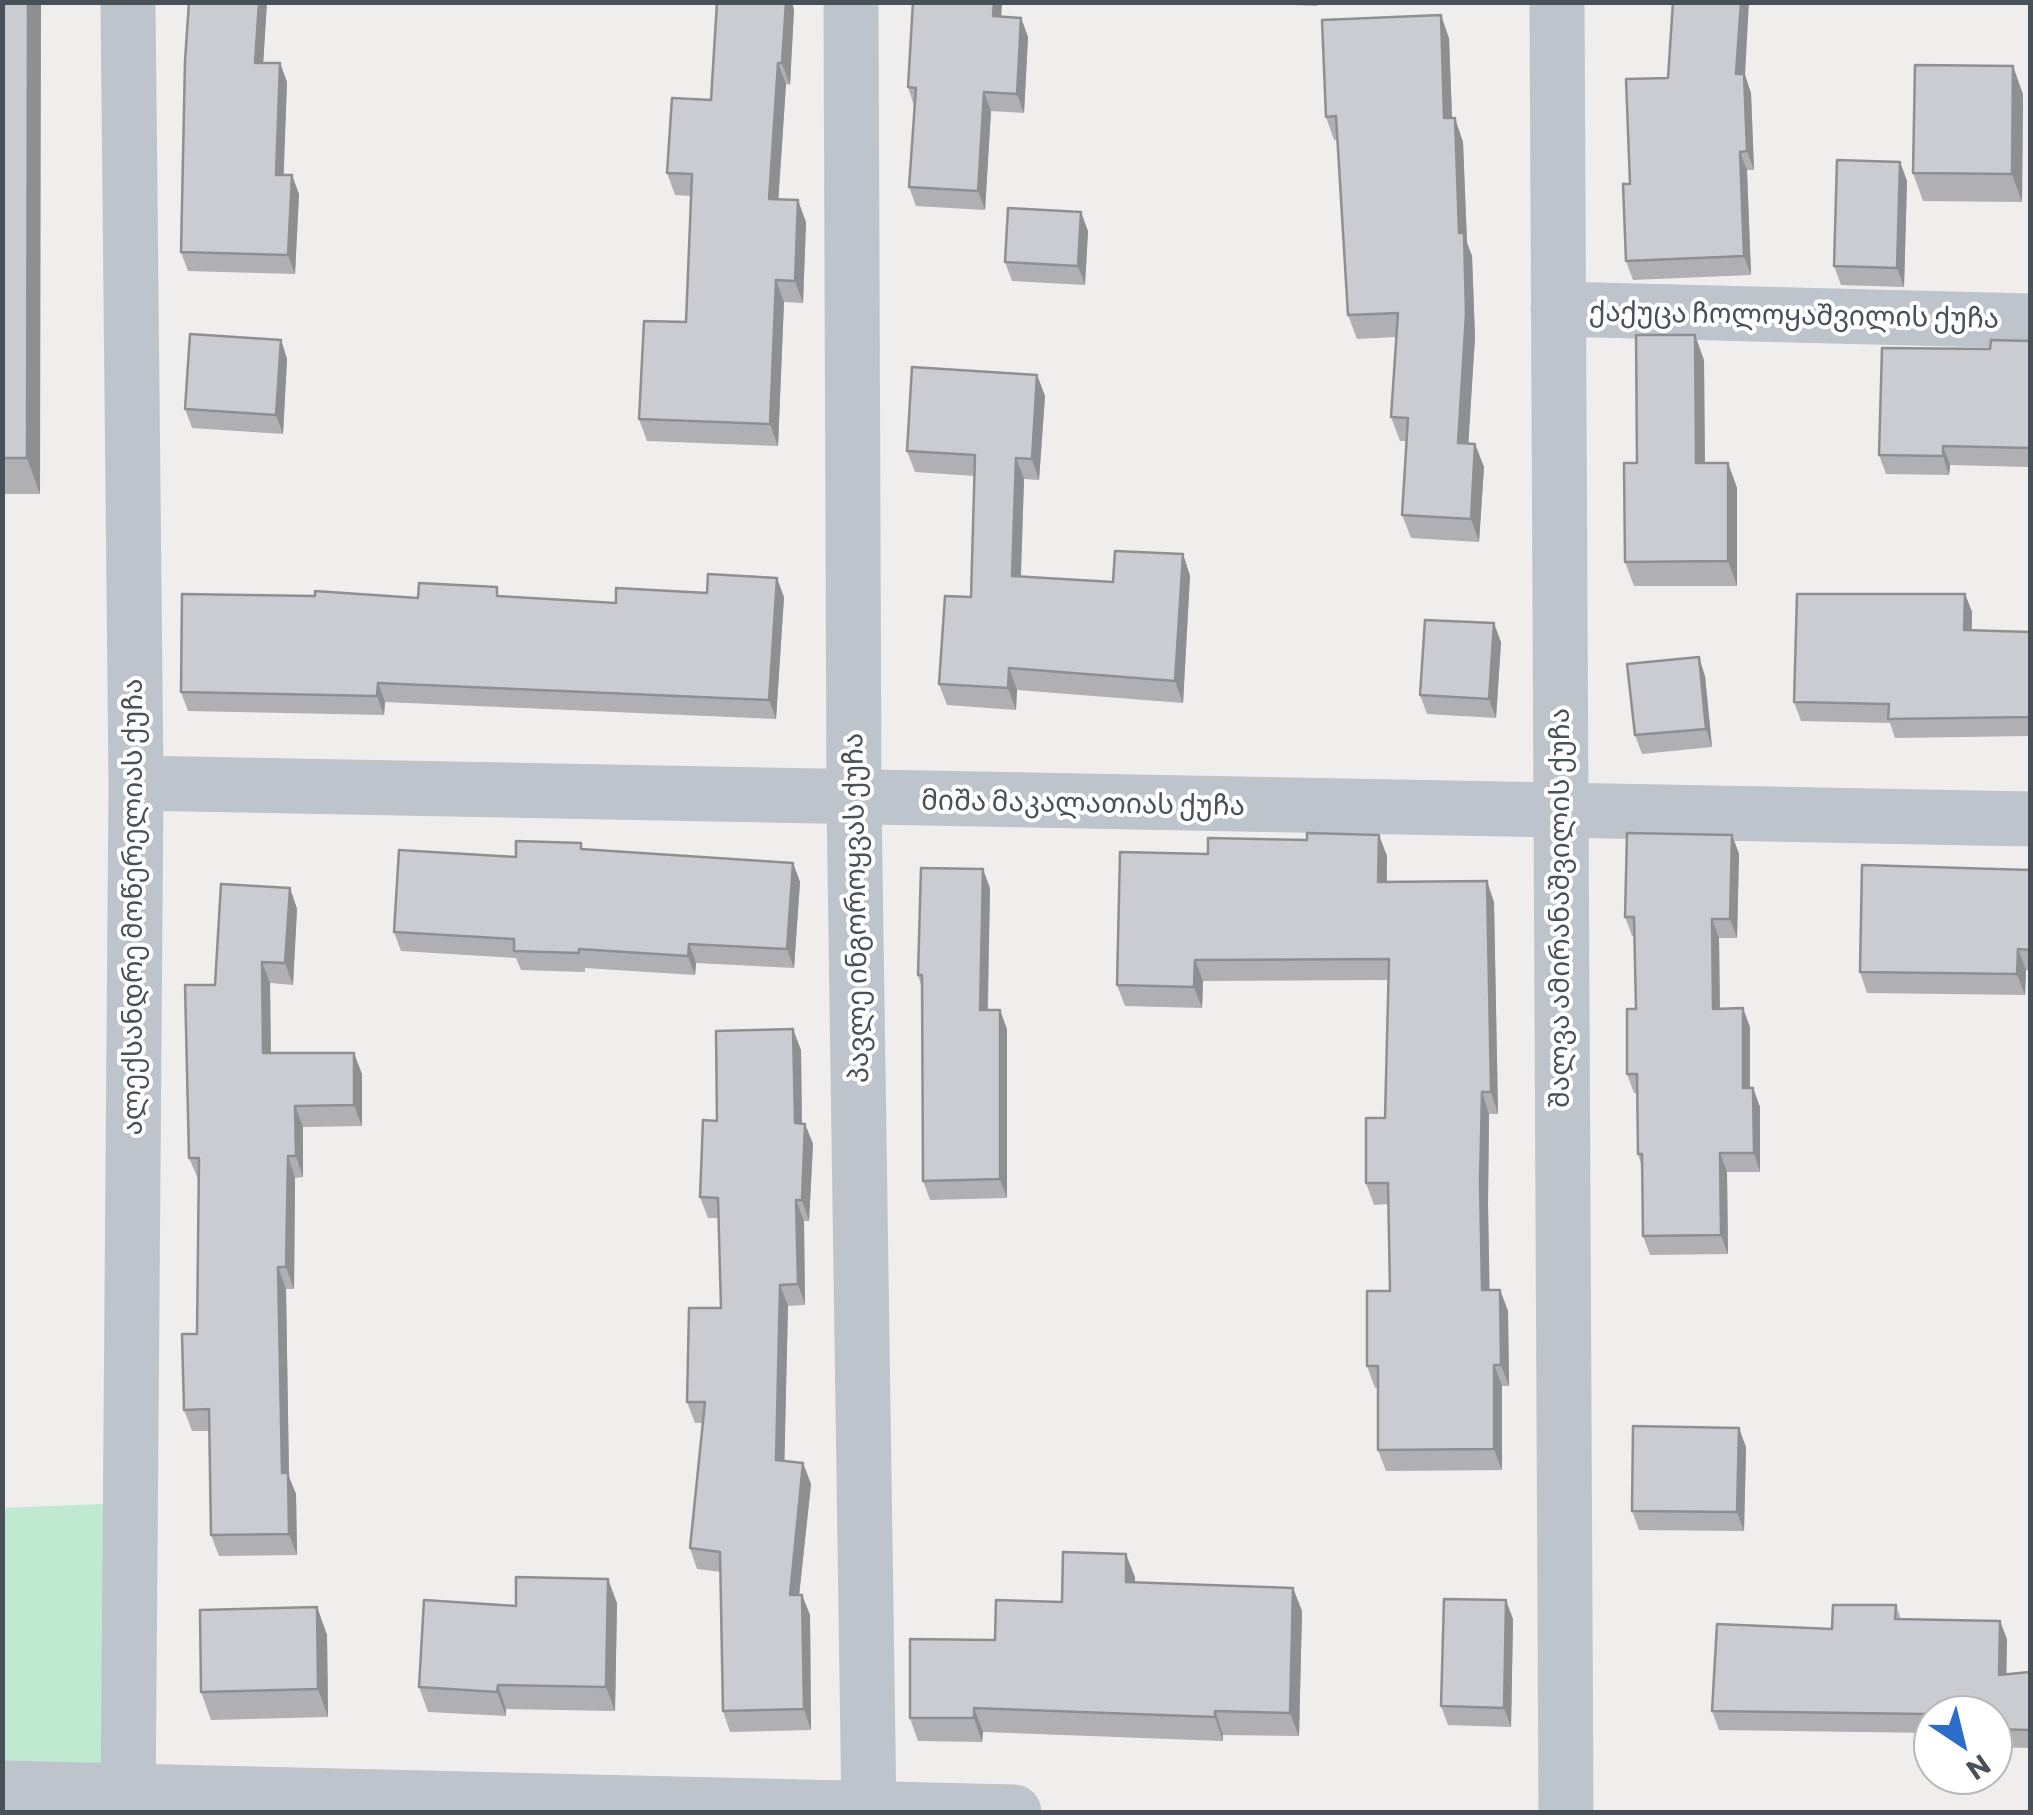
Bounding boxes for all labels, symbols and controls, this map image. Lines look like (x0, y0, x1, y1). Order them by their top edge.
street label: ქაქუცა ჩოლოყაშვილის ქუჩა (1589, 295, 1999, 335)
street label: ალექსანდრე მოწერელიას ქუჩა (116, 678, 150, 1136)
street label: შალვა ამირანაშვილის ქუჩა (1543, 708, 1577, 1108)
street label: პავლე ინგოროყვას ქუჩა (836, 732, 876, 1084)
street label: მიშა მაკალათიას ქუჩა (921, 783, 1245, 823)
north arrow (1913, 1695, 2013, 1795)
text: N (1961, 1748, 1997, 1788)

